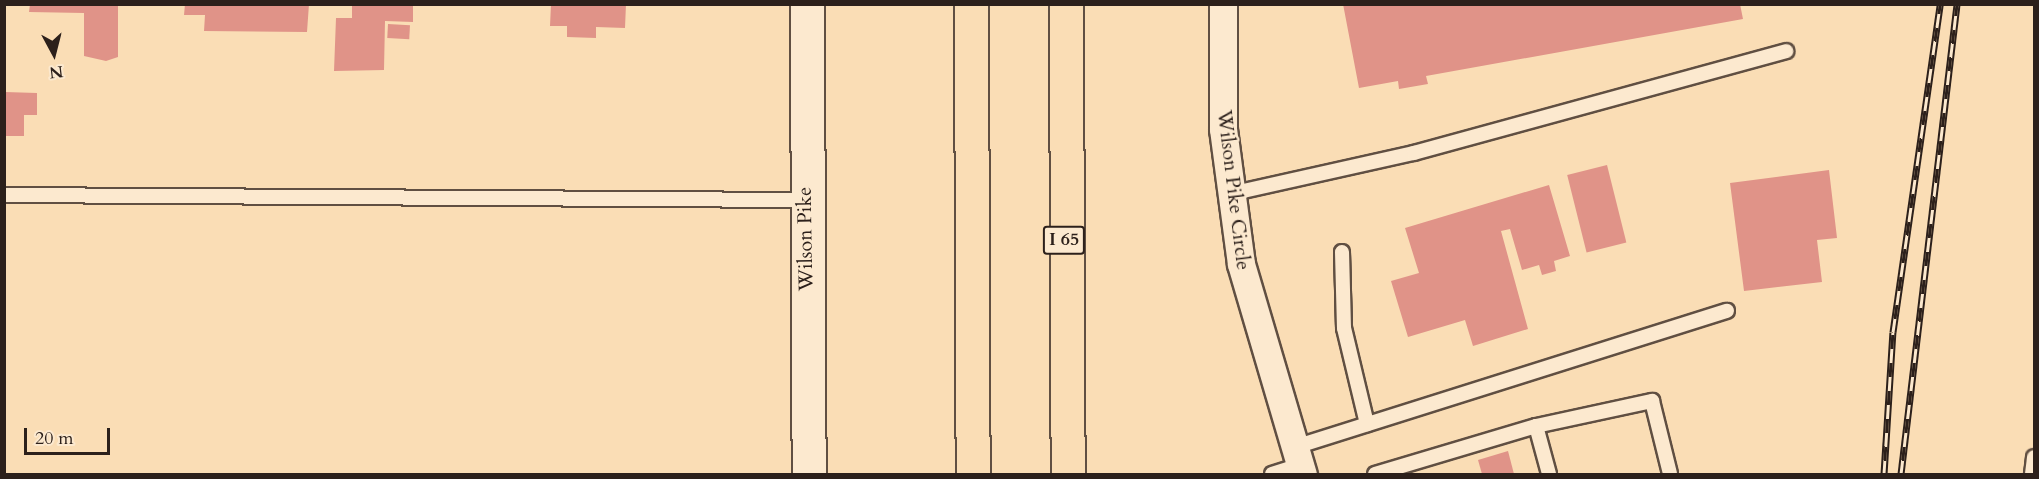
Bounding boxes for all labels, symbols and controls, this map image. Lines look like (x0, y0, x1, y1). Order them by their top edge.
north arrow (24, 24, 84, 84)
text: N (48, 60, 64, 84)
street label: Wilson Pike Circle (1212, 109, 1256, 271)
street label: Wilson Pike (792, 187, 818, 291)
road number: I 65 (1042, 225, 1086, 255)
scale bar (27, 416, 112, 454)
text: 20 m (35, 426, 74, 451)

